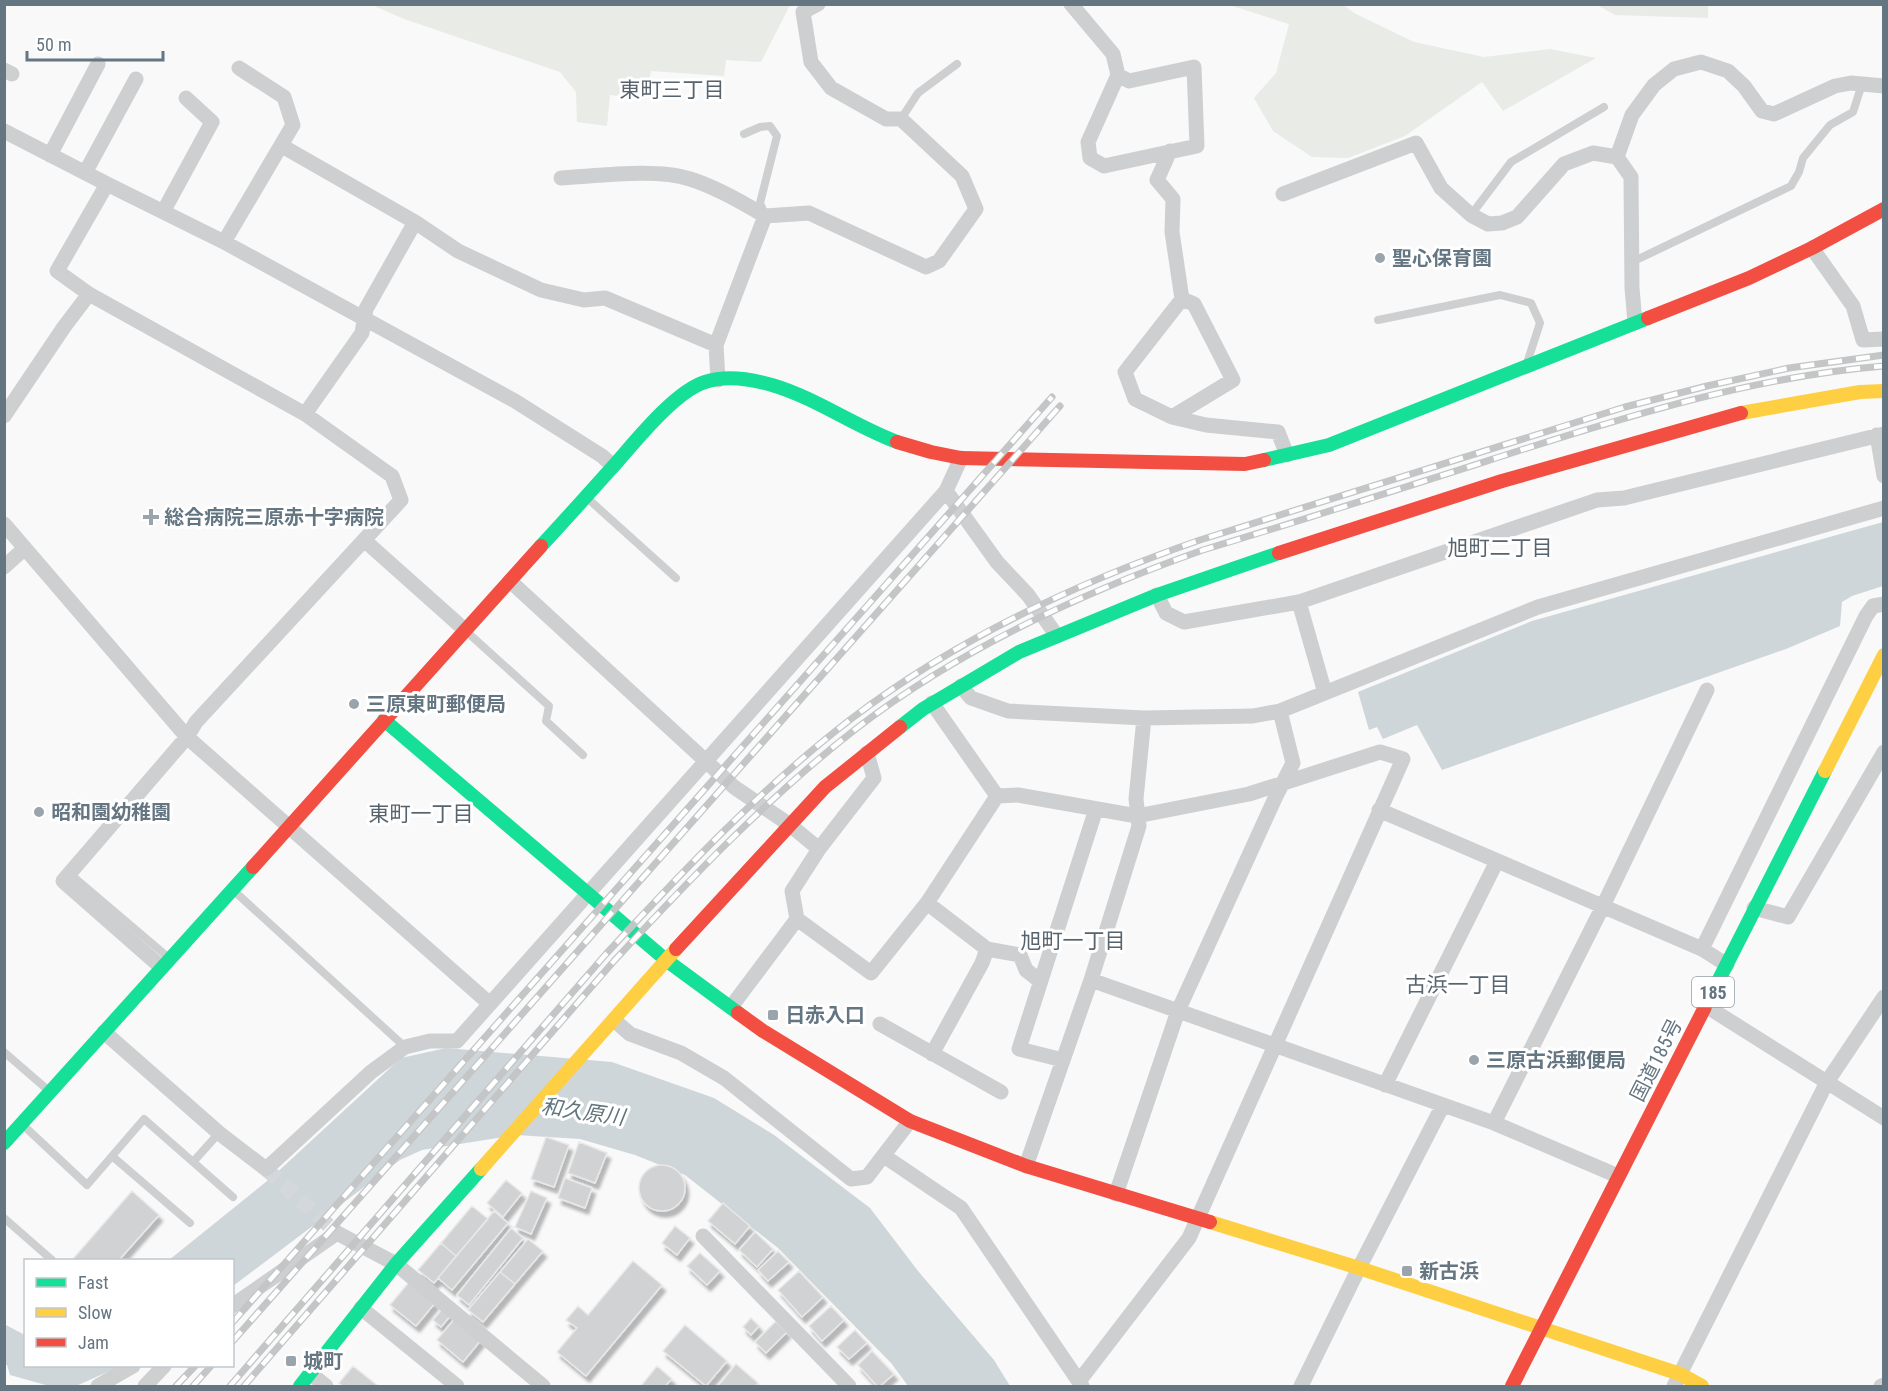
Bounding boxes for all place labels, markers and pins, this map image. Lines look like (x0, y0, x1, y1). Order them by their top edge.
place label: 聖心保育園 (1392, 246, 1492, 270)
marker: 聖心保育園 (1373, 251, 1387, 265)
place label: 総合病院三原赤十字病院 (164, 505, 384, 529)
marker: 総合病院三原赤十字病院 (142, 508, 160, 526)
place label: 三原東町郵便局 (366, 692, 506, 716)
marker: 三原東町郵便局 (347, 697, 361, 711)
place label: 昭和園幼稚園 (51, 800, 171, 824)
marker: 昭和園幼稚園 (32, 805, 46, 819)
place label: 日赤入口 (785, 1003, 865, 1027)
marker: 日赤入口 (766, 1008, 780, 1022)
place label: 三原古浜郵便局 (1486, 1048, 1626, 1072)
marker: 三原古浜郵便局 (1467, 1053, 1481, 1067)
place label: 新古浜 (1419, 1259, 1479, 1283)
marker: 新古浜 (1400, 1264, 1414, 1278)
place label: 城町 (303, 1349, 343, 1373)
marker: 城町 (284, 1354, 298, 1368)

